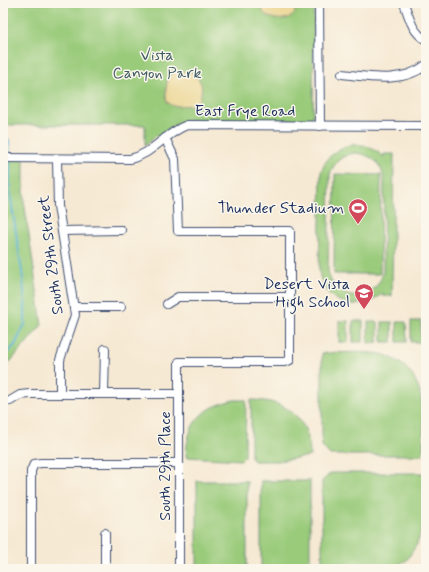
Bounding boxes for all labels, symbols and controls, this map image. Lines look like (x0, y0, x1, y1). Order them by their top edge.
park label: Vista Canyon Park (112, 45, 202, 84)
street label: East Frye Road (195, 101, 295, 122)
street label: South 29th Street (33, 194, 69, 316)
sports icon: Thunder Stadium (347, 197, 369, 225)
place label: Thunder Stadium (218, 198, 344, 219)
place label: Desert Vista High School (264, 274, 350, 314)
school or university icon: Desert Vista High School (353, 282, 375, 310)
street label: South 29th Place (155, 411, 176, 521)

